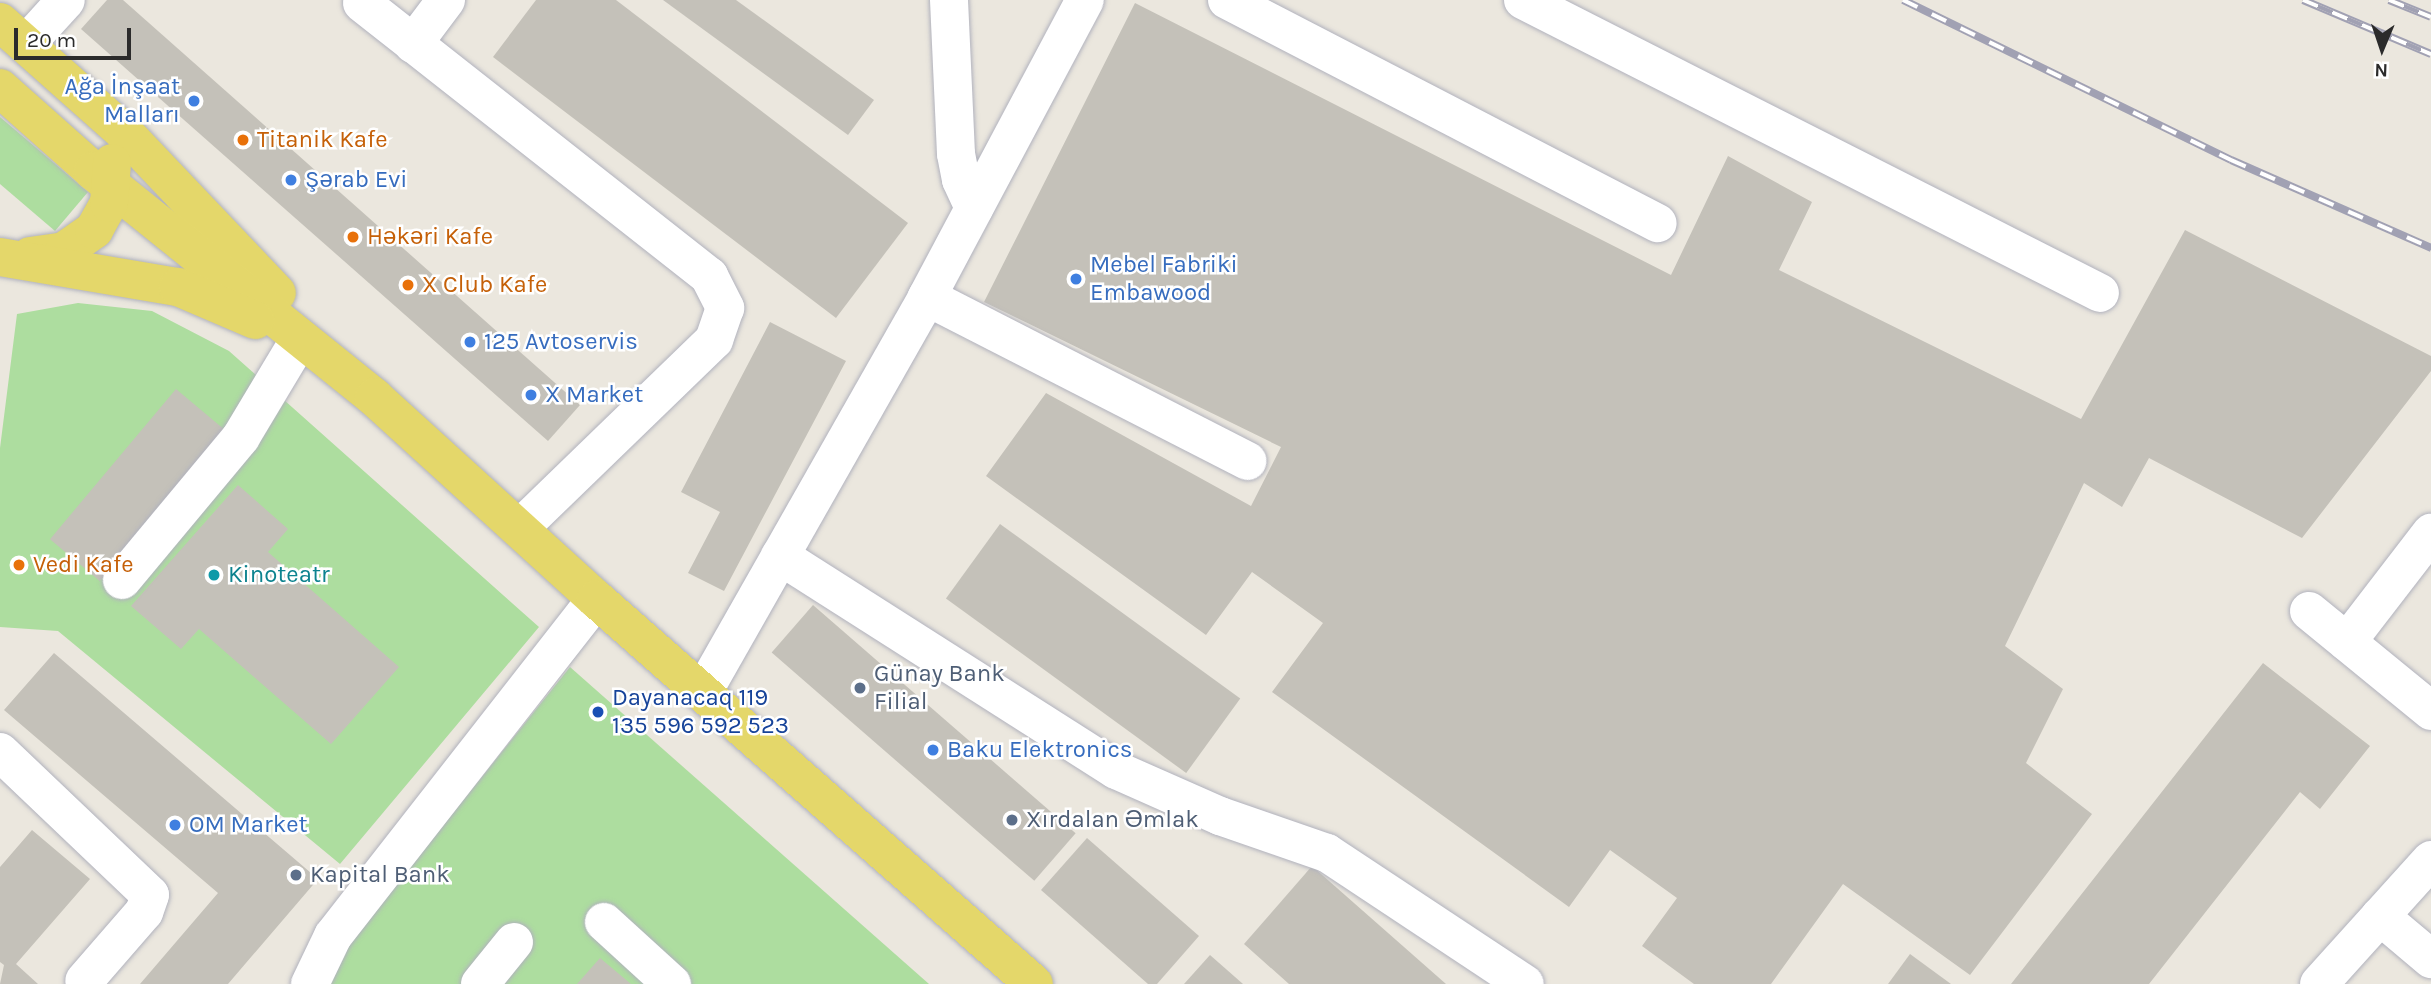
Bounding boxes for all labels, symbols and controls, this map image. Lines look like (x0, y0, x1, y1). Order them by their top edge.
scale bar (18, 14, 135, 58)
north arrow (2347, 14, 2417, 84)
text: 20 m (27, 28, 76, 52)
text: N (2374, 59, 2388, 81)
place label: Ağa İnşaat Malları (64, 73, 180, 129)
marker: Ağa İnşaat Malları (186, 93, 202, 109)
place label: Titanik Kafe (257, 126, 388, 154)
marker: Titanik Kafe (235, 132, 251, 148)
place label: Şərab Evi (305, 166, 407, 194)
marker: Şərab Evi (283, 172, 299, 188)
place label: Həkəri Kafe (367, 223, 493, 251)
marker: Həkəri Kafe (345, 229, 361, 245)
place label: Mebel Fabriki Embawood (1090, 251, 1238, 307)
place label: X Club Kafe (422, 271, 547, 299)
marker: Mebel Fabriki Embawood (1068, 271, 1084, 287)
marker: X Club Kafe (400, 277, 416, 293)
place label: 125 Avtoservis (484, 328, 638, 356)
marker: 125 Avtoservis (462, 334, 478, 350)
place label: X Market (545, 381, 643, 409)
marker: X Market (523, 387, 539, 403)
place label: Vedi Kafe (33, 551, 133, 579)
marker: Vedi Kafe (11, 557, 27, 573)
place label: Kinoteatr (228, 561, 330, 589)
marker: Kinoteatr (206, 567, 222, 583)
place label: Günay Bank Filial (874, 660, 1005, 716)
marker: Günay Bank Filial (852, 680, 868, 696)
place label: Dayanacaq 119 135 596 592 523 (612, 684, 789, 740)
marker: Dayanacaq 119 135 596 592 523 (590, 704, 606, 720)
place label: Baku Elektronics (947, 736, 1132, 764)
marker: Baku Elektronics (925, 742, 941, 758)
place label: Xırdalan Əmlak (1026, 806, 1199, 834)
place label: OM Market (189, 811, 308, 839)
marker: Xırdalan Əmlak (1004, 812, 1020, 828)
marker: OM Market (167, 817, 183, 833)
place label: Kapital Bank (310, 861, 450, 889)
marker: Kapital Bank (288, 867, 304, 883)

